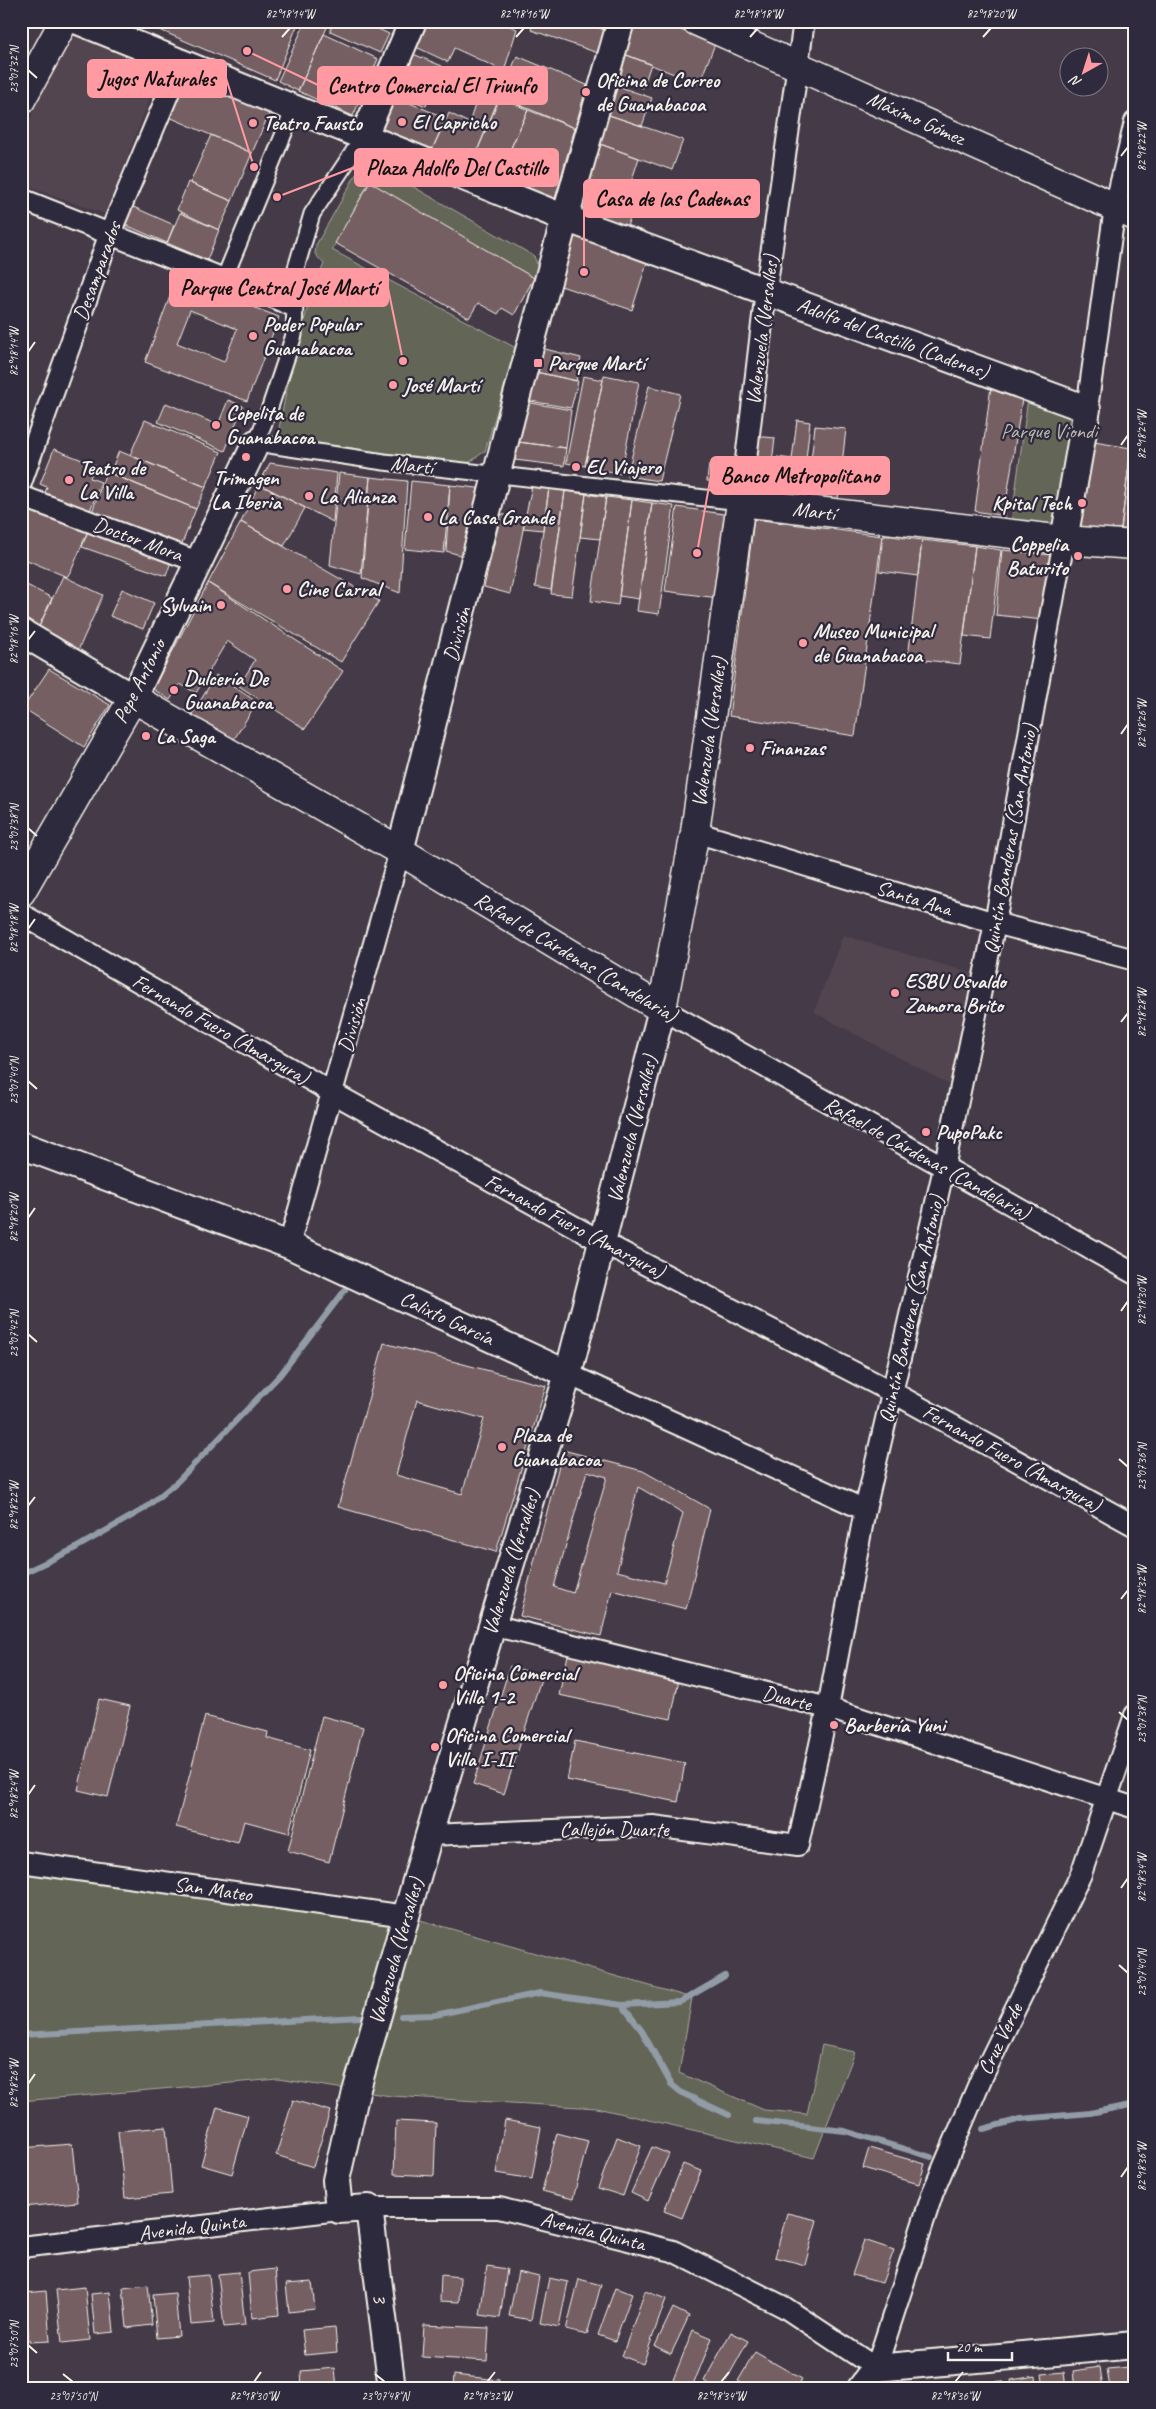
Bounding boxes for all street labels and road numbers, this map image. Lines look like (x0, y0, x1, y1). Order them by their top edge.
street label: Máximo Gómez (863, 85, 971, 152)
street label: Desamparados (67, 216, 128, 324)
street label: Valenzuela (Versalles) (740, 252, 784, 407)
street label: Adolfo del Castillo (Cadenas) (794, 291, 993, 385)
street label: Martí (389, 450, 439, 481)
street label: Martí (791, 495, 841, 527)
street label: Doctor Mora (90, 511, 188, 568)
street label: División (437, 603, 477, 664)
street label: Pepe Antonio (107, 632, 172, 728)
street label: Valenzuela (Versalles) (686, 654, 733, 809)
street label: Quintín Banderas (San Antonio) (977, 721, 1043, 956)
street label: Santa Ana (873, 874, 957, 922)
street label: Rafael de Cárdenas (Candelaria) (470, 886, 683, 1028)
street label: Fernando Fuero (Amargura) (128, 968, 315, 1091)
street label: División (332, 994, 372, 1055)
street label: Valenzuela (Versalles) (601, 1051, 663, 1206)
street label: Rafael de Cárdenas (Candelaria) (819, 1090, 1036, 1226)
street label: Fernando Fuero (Amargura) (481, 1168, 670, 1285)
street label: Quintín Banderas (San Antonio) (872, 1192, 950, 1425)
street label: Calixto García (396, 1285, 500, 1352)
street label: Fernando Fuero (Amargura) (918, 1398, 1107, 1518)
street label: Valenzuela (Versalles) (476, 1485, 546, 1638)
street label: Duarte (760, 1679, 815, 1717)
street label: Callejón Duarte (560, 1816, 670, 1842)
street label: San Mateo (172, 1871, 255, 1908)
street label: Valenzuela (Versalles) (363, 1874, 430, 2027)
street label: Cruz Verde (972, 1998, 1029, 2079)
street label: Avenida Quinta (538, 2205, 650, 2257)
street label: Avenida Quinta (137, 2207, 249, 2246)
street label: 3 (367, 2292, 394, 2306)

